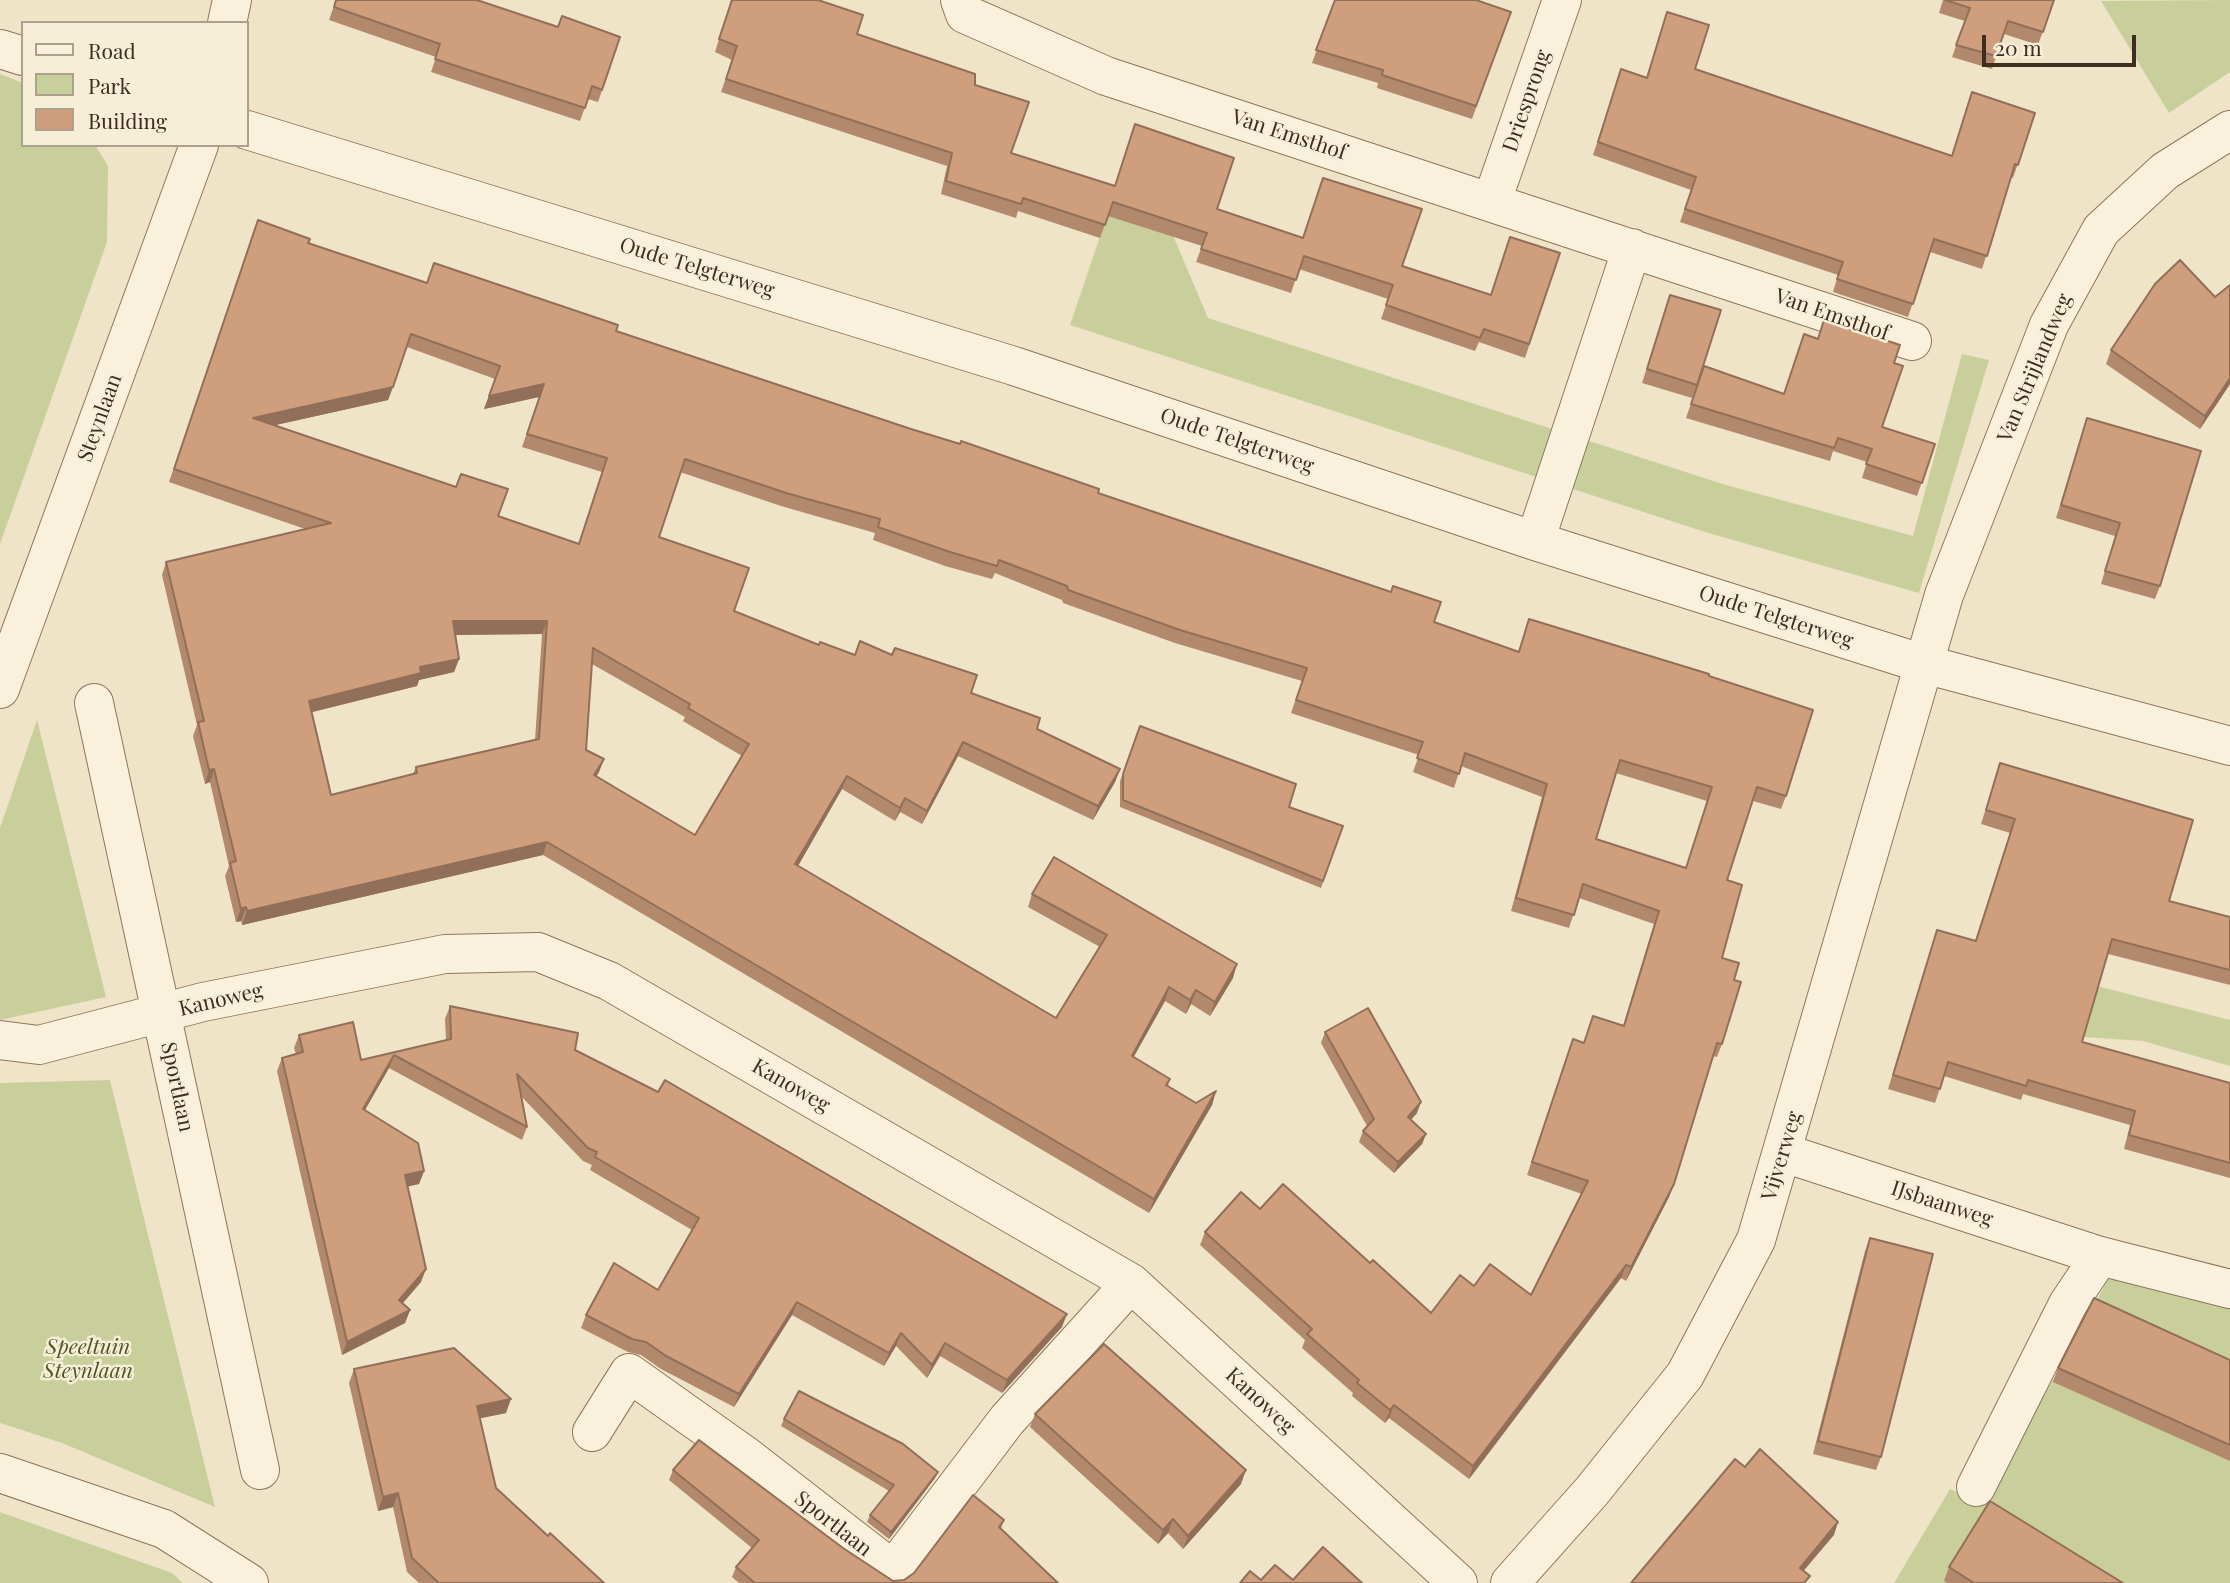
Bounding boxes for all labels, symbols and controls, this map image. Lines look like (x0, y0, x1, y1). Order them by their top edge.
legend (21, 21, 248, 147)
scale bar (1985, 21, 2139, 65)
text: 20 m (1995, 33, 2042, 61)
text: Road (88, 36, 136, 64)
street label: Driesprong (1498, 46, 1556, 156)
text: Park (88, 71, 131, 99)
street label: Van Emsthof (1228, 105, 1350, 165)
text: Building (88, 106, 167, 134)
street label: Oude Telgterweg (616, 232, 778, 304)
street label: Van Emsthof (1772, 284, 1892, 346)
street label: Van Strijlandweg (1992, 290, 2078, 446)
street label: Steynlaan (72, 371, 128, 465)
street label: Oude Telgterweg (1157, 403, 1317, 479)
street label: Oude Telgterweg (1696, 580, 1856, 654)
street label: Kanoweg (176, 978, 266, 1022)
street label: Sportlaan (155, 1040, 199, 1134)
street label: Kanoweg (748, 1054, 834, 1118)
street label: Vijverweg (1756, 1108, 1808, 1204)
street label: IJsbaanweg (1888, 1176, 1996, 1232)
park label: Speeltuin Steynlaan (43, 1334, 133, 1384)
street label: Kanoweg (1220, 1363, 1300, 1439)
street label: Sportlaan (789, 1486, 877, 1562)

